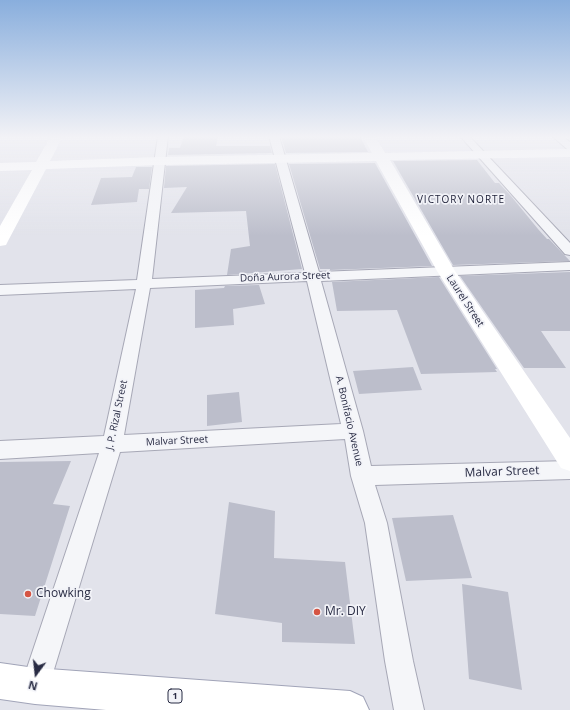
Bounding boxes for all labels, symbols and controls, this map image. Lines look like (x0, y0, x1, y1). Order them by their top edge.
district label: VICTORY NORTE (417, 194, 505, 206)
street label: Doña Aurora Street (240, 269, 330, 285)
street label: Laurel Street (444, 273, 486, 329)
street label: A. Bonifacio Avenue (333, 375, 365, 467)
street label: J. P. Rizal Street (104, 379, 130, 451)
street label: Malvar Street (146, 433, 208, 449)
street label: Malvar Street (464, 464, 540, 480)
place label: Chowking (36, 587, 91, 601)
marker: Chowking (23, 589, 33, 599)
place label: Mr. DIY (325, 605, 366, 619)
marker: Mr. DIY (312, 607, 322, 617)
north arrow (16, 654, 56, 694)
text: N (27, 678, 39, 694)
road number: 1 (168, 689, 182, 703)

